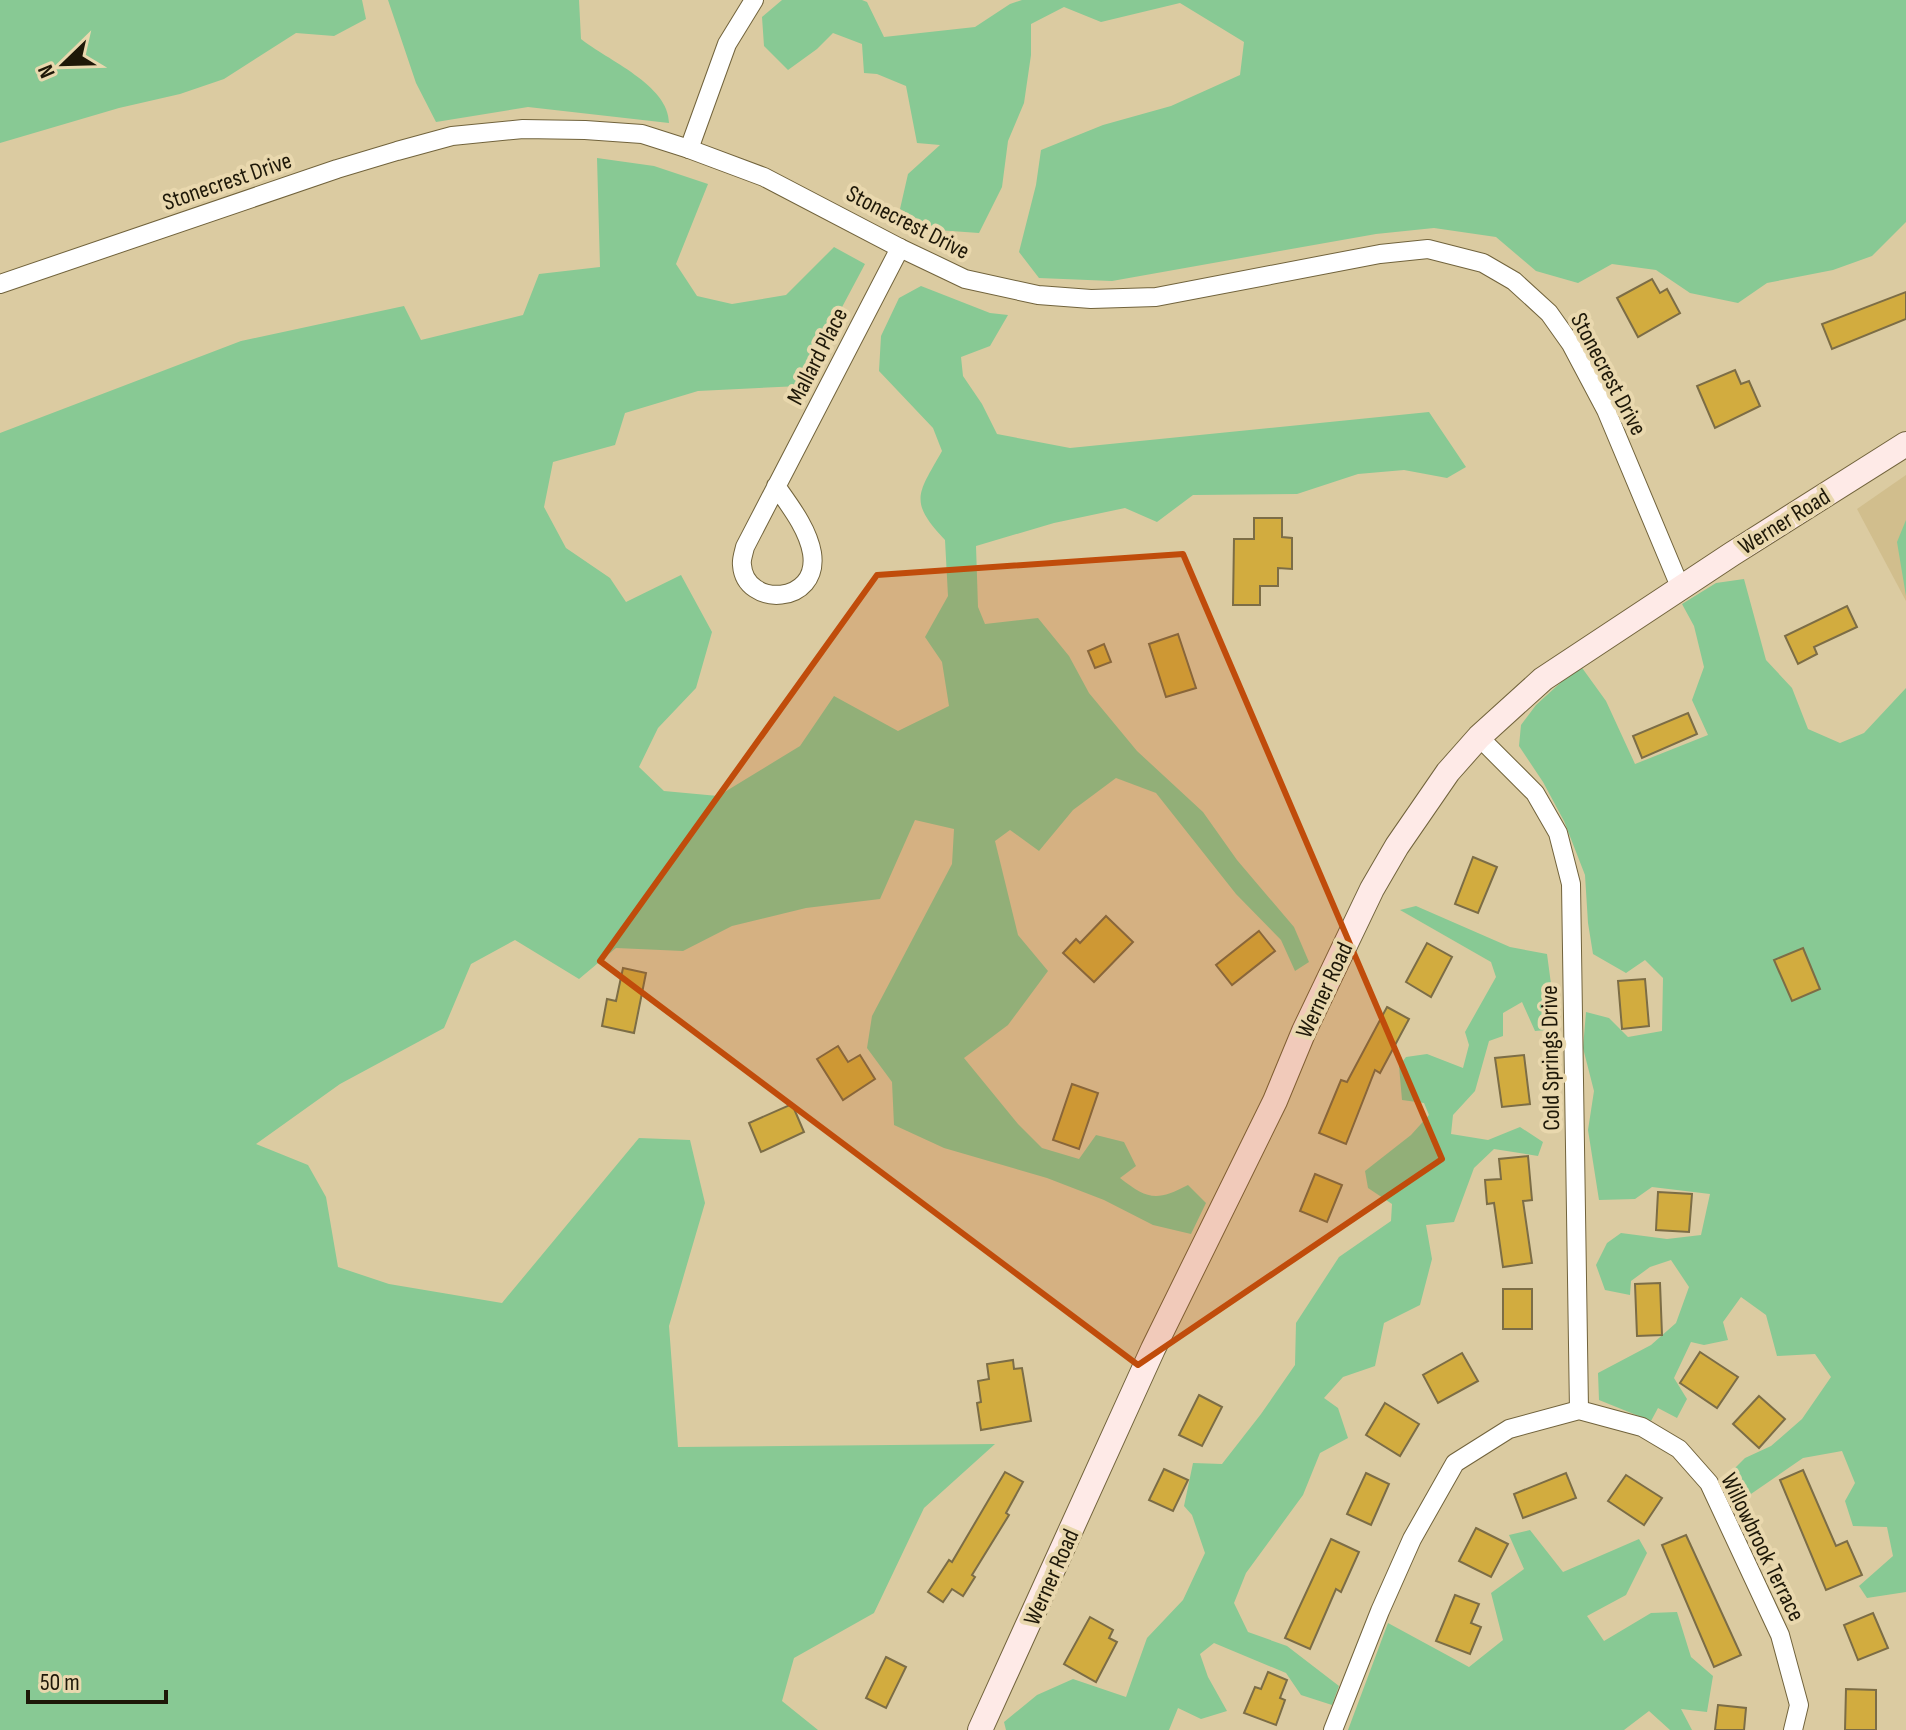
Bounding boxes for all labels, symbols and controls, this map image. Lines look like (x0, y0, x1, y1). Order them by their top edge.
north arrow (24, 24, 104, 104)
text: N (32, 61, 62, 82)
street label: Stonecrest Drive (159, 146, 295, 217)
street label: Stonecrest Drive (841, 179, 974, 266)
street label: Mallard Place (781, 303, 854, 410)
street label: Stonecrest Drive (1564, 308, 1653, 440)
street label: Werner Road (1733, 482, 1835, 561)
street label: Werner Road (1290, 938, 1359, 1043)
street label: Cold Springs Drive (1535, 985, 1566, 1131)
street label: Willowbrook Terrace (1714, 1468, 1811, 1626)
street label: Werner Road (1017, 1525, 1086, 1630)
scale bar (28, 1654, 166, 1704)
text: 50 m (40, 1668, 80, 1697)

